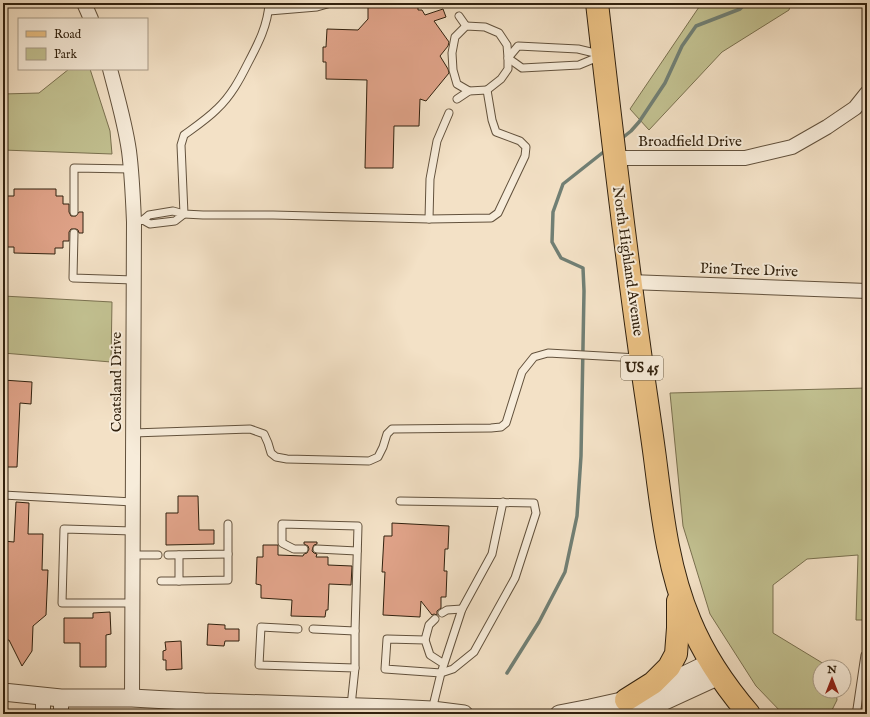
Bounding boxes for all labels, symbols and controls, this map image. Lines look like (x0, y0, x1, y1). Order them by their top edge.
legend (18, 18, 148, 70)
text: Road (54, 27, 82, 42)
text: Park (54, 47, 77, 62)
street label: Broadfield Drive (638, 132, 742, 151)
street label: North Highland Avenue (608, 185, 648, 337)
street label: Pine Tree Drive (700, 259, 798, 281)
street label: Coatsland Drive (107, 332, 126, 432)
road number: US 45 (621, 356, 663, 380)
north arrow (812, 659, 852, 699)
text: N (826, 663, 837, 677)

